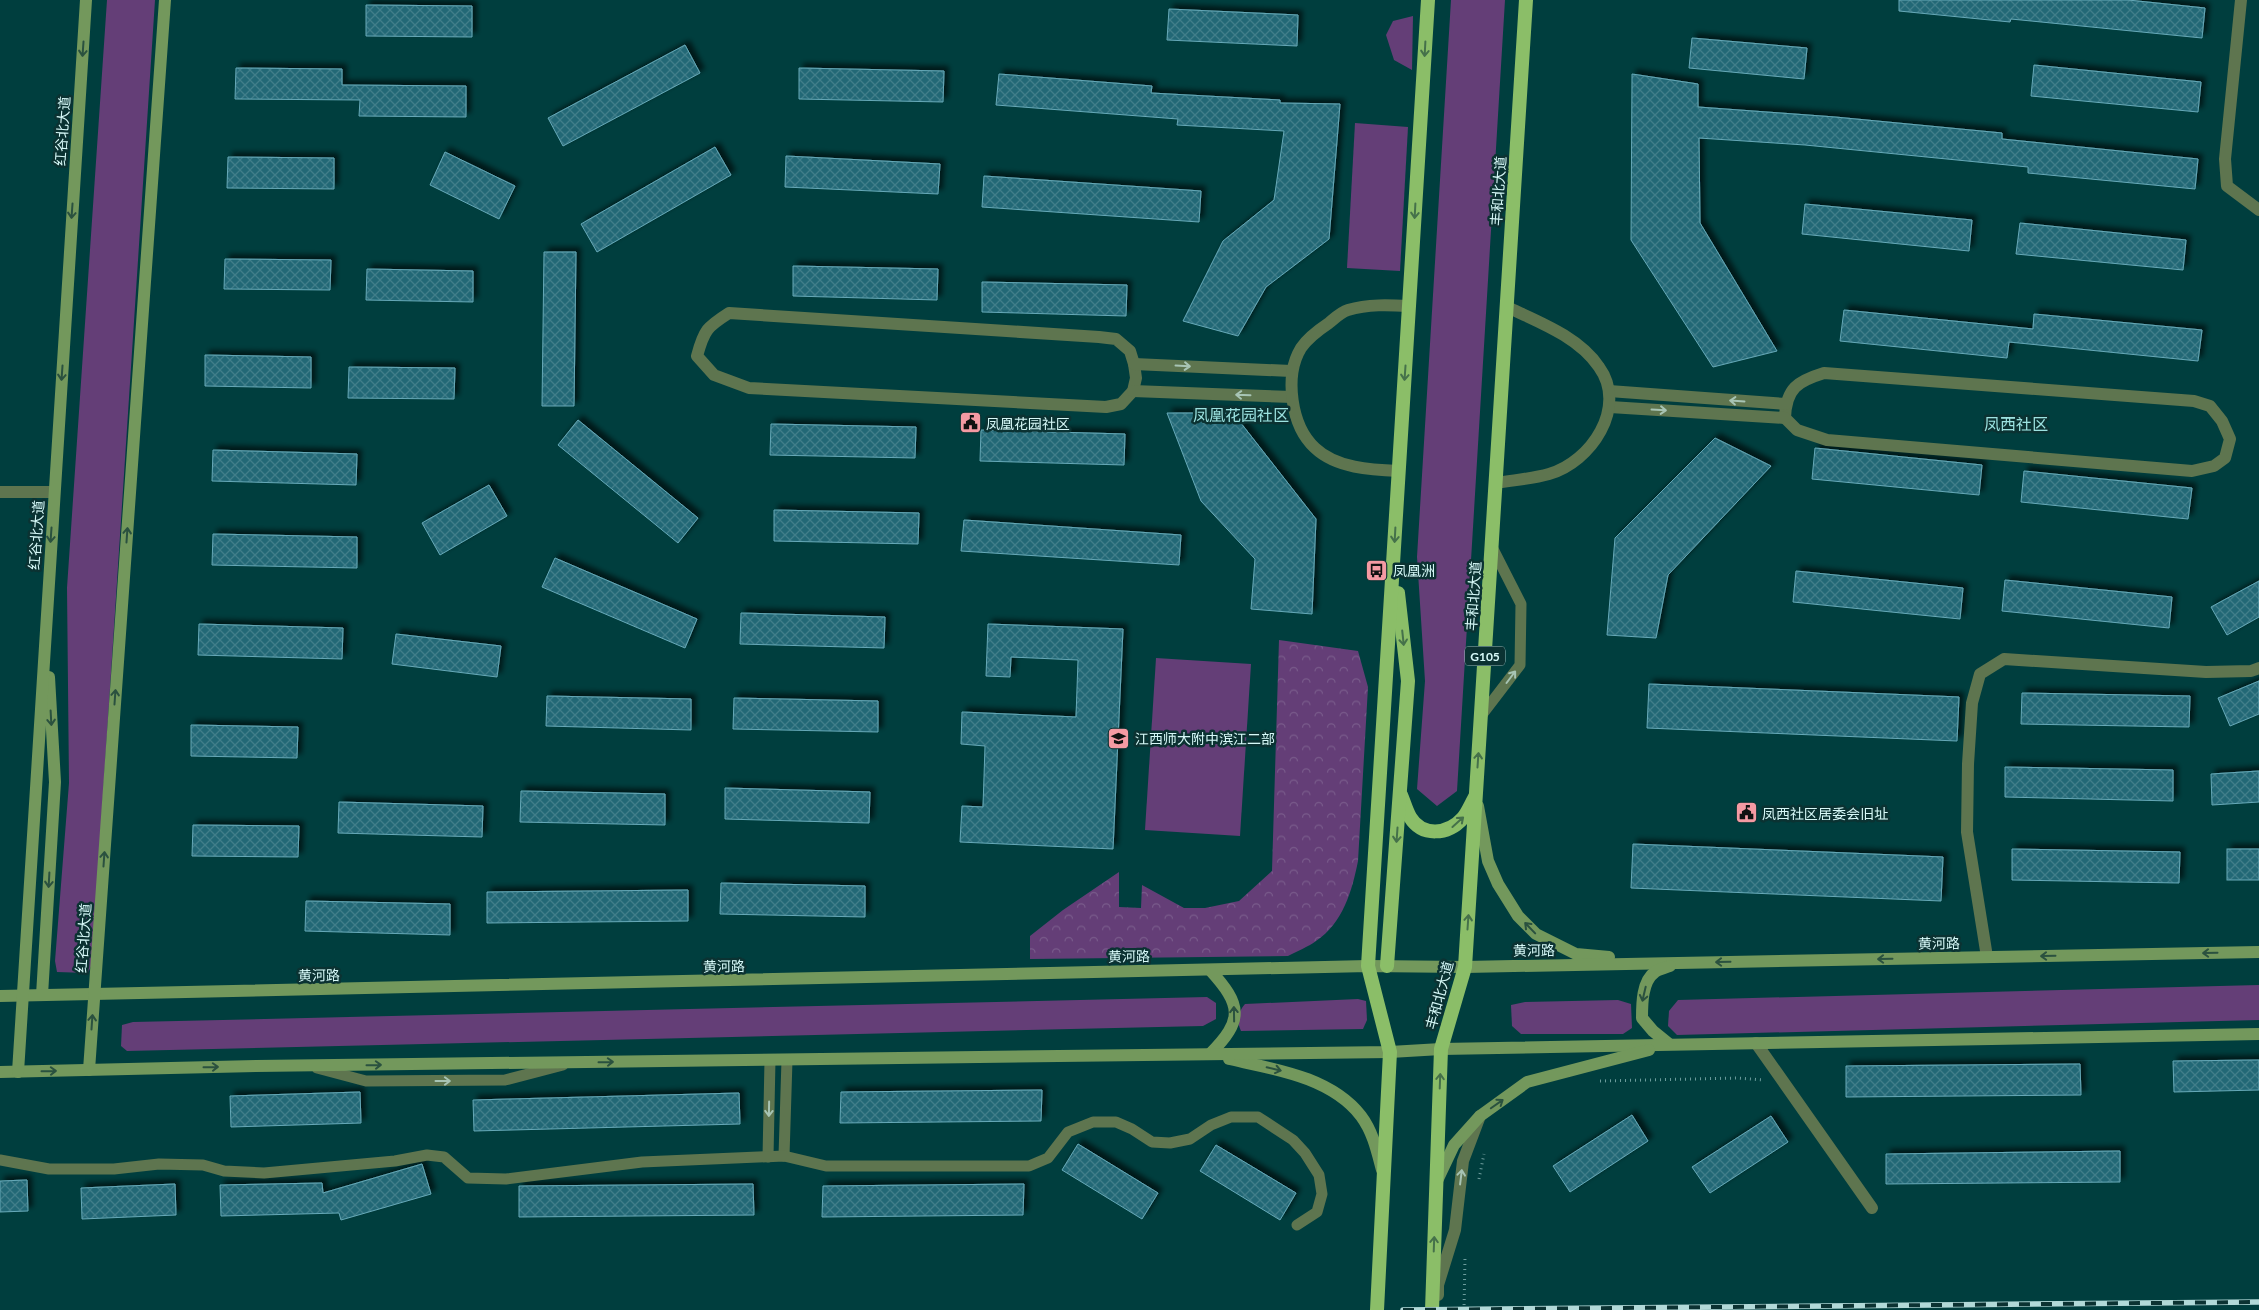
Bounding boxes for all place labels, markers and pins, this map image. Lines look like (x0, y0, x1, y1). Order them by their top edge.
public building icon: 凤凰花园社区 (958, 411, 982, 435)
place label: 凤凰花园社区 (986, 415, 1070, 432)
bus stop icon: 凤凰洲 (1365, 558, 1389, 582)
place label: 凤凰洲 (1393, 562, 1435, 579)
school or university icon: 江西师大附中滨江二部 (1107, 726, 1131, 750)
place label: 江西师大附中滨江二部 (1135, 730, 1275, 747)
public building icon: 凤西社区居委会旧址 (1734, 801, 1758, 825)
place label: 凤西社区居委会旧址 (1762, 805, 1888, 822)

